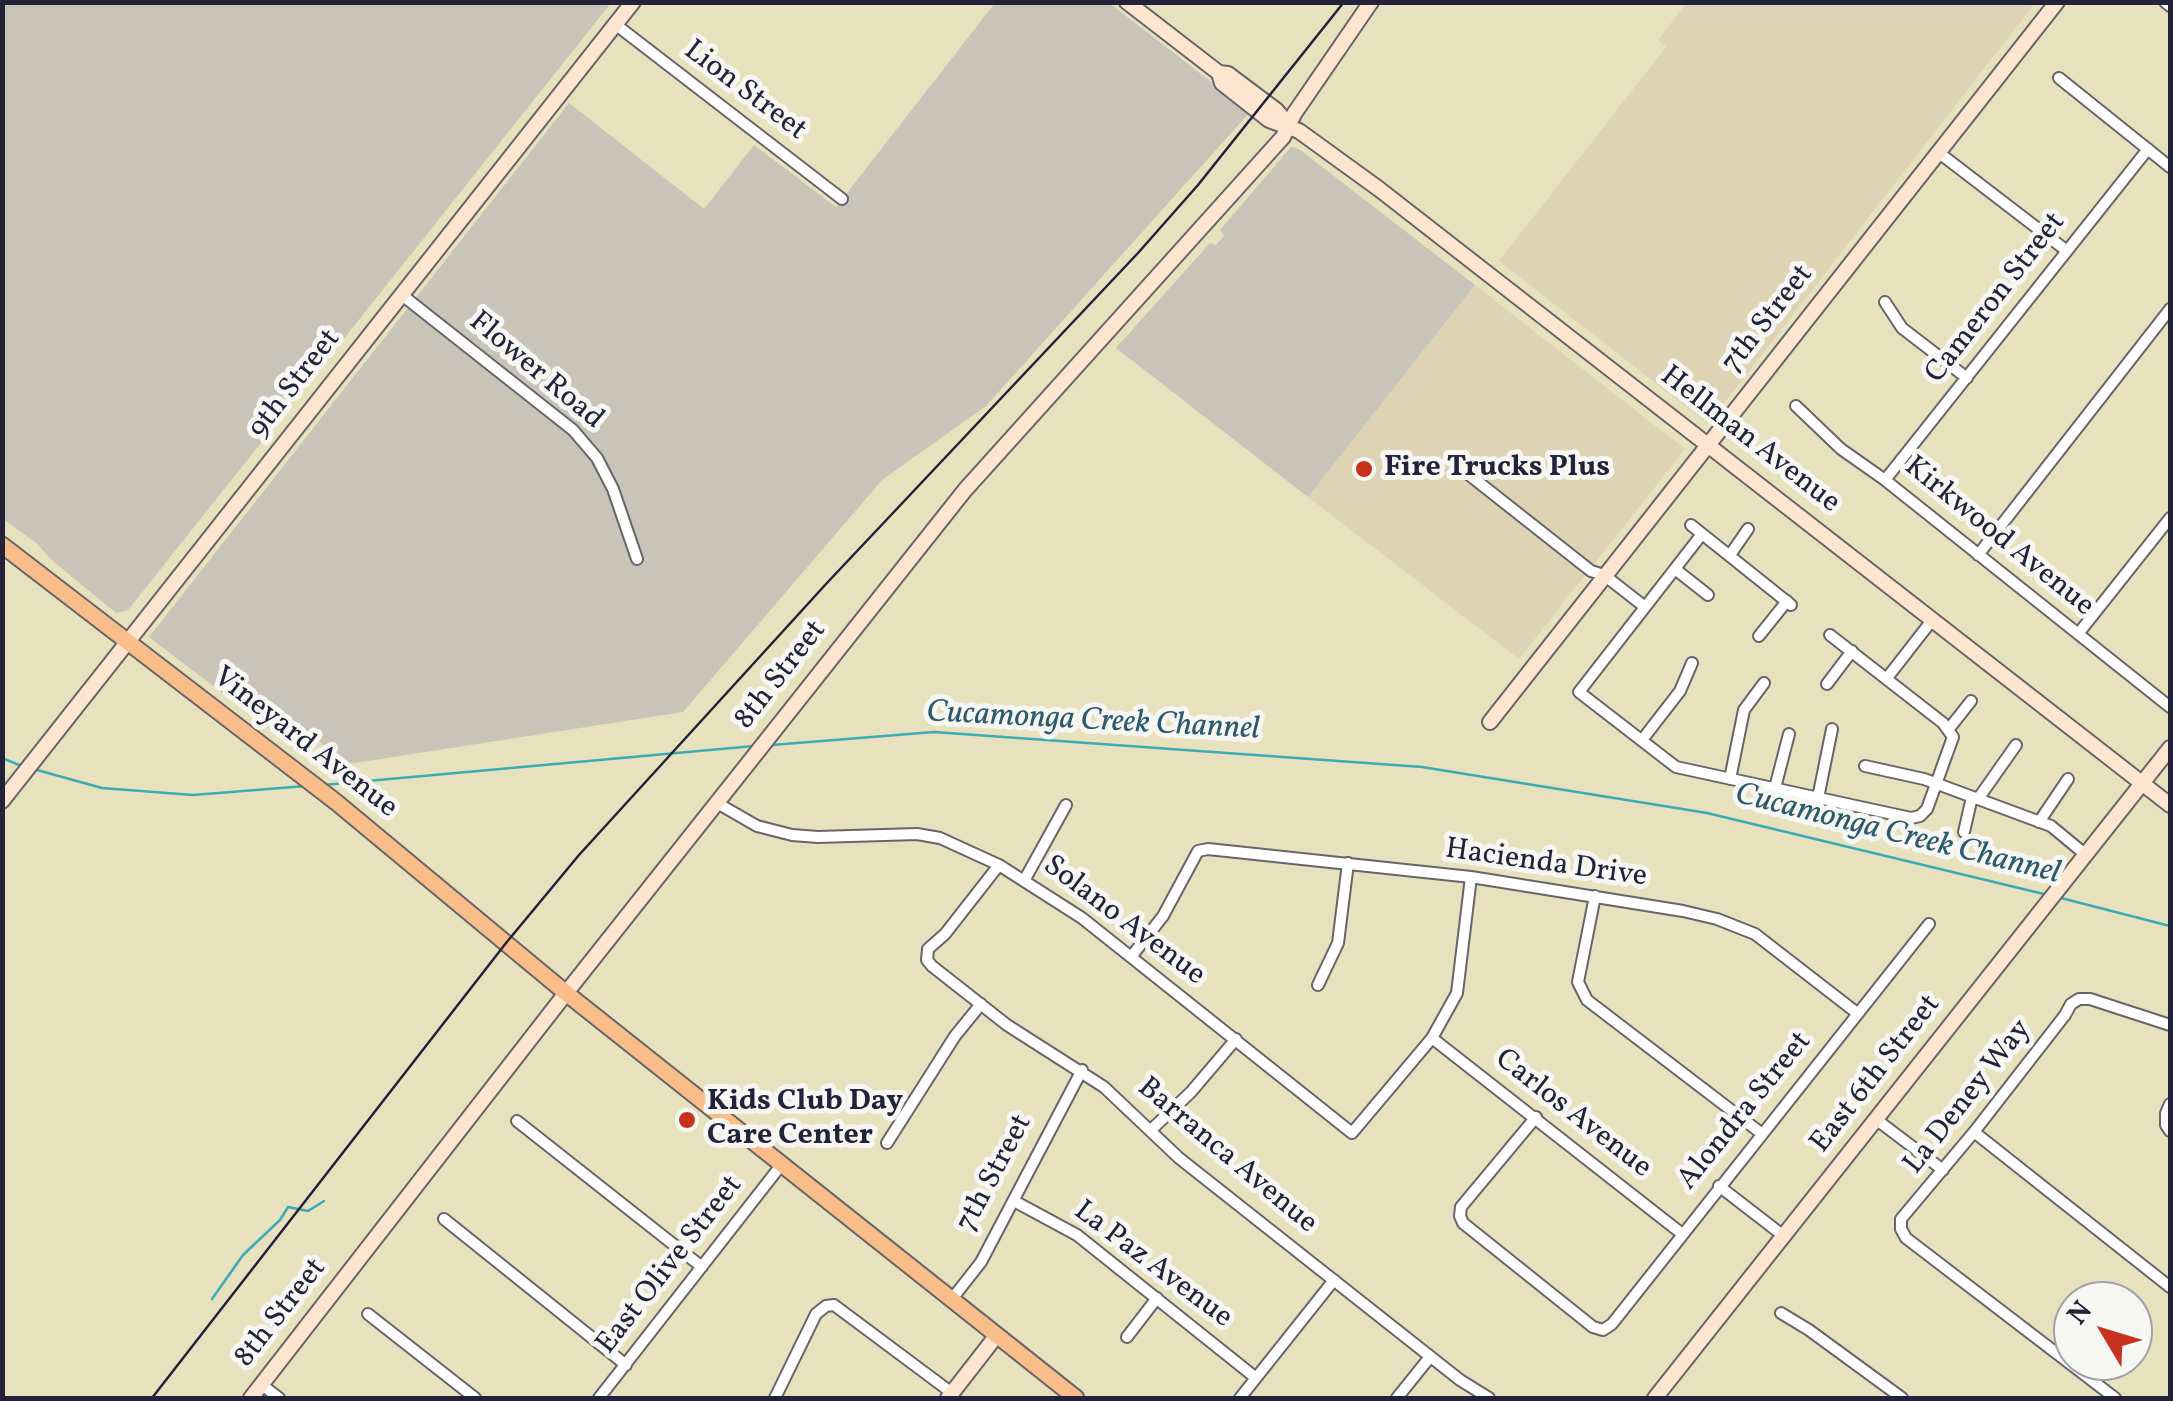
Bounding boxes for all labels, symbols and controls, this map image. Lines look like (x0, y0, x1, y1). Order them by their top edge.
street label: Lion Street (676, 34, 812, 150)
street label: Cameron Street (1919, 207, 2075, 391)
street label: 7th Street (1716, 259, 1822, 381)
street label: Flower Road (460, 305, 610, 439)
street label: 9th Street (242, 323, 350, 447)
street label: Hellman Avenue (1652, 360, 1846, 522)
street label: Kirkwood Avenue (1896, 450, 2100, 626)
place label: Fire Trucks Plus (1384, 451, 1610, 487)
marker: Fire Trucks Plus (1353, 458, 1375, 480)
street label: 8th Street (728, 614, 836, 738)
street label: Vineyard Avenue (204, 661, 404, 827)
water label: Cucamonga Creek Channel (925, 695, 1261, 751)
water label: Cucamonga Creek Channel (1730, 777, 2064, 895)
street label: Hacienda Drive (1443, 833, 1649, 897)
street label: Solano Avenue (1035, 849, 1211, 995)
street label: East 6th Street (1804, 989, 1950, 1161)
street label: La Deney Way (1898, 1014, 2040, 1182)
street label: Alondra Street (1671, 1026, 1821, 1198)
street label: Carlos Avenue (1486, 1043, 1658, 1187)
street label: Barranca Avenue (1129, 1071, 1323, 1243)
place label: Kids Club Day Care Center (707, 1085, 903, 1156)
marker: Kids Club Day Care Center (676, 1109, 698, 1131)
street label: 7th Street (950, 1109, 1042, 1239)
street label: East Olive Street (590, 1170, 752, 1362)
street label: La Paz Avenue (1066, 1195, 1238, 1337)
street label: 8th Street (228, 1252, 336, 1376)
north arrow (2053, 1281, 2153, 1381)
text: N (2059, 1293, 2102, 1333)

